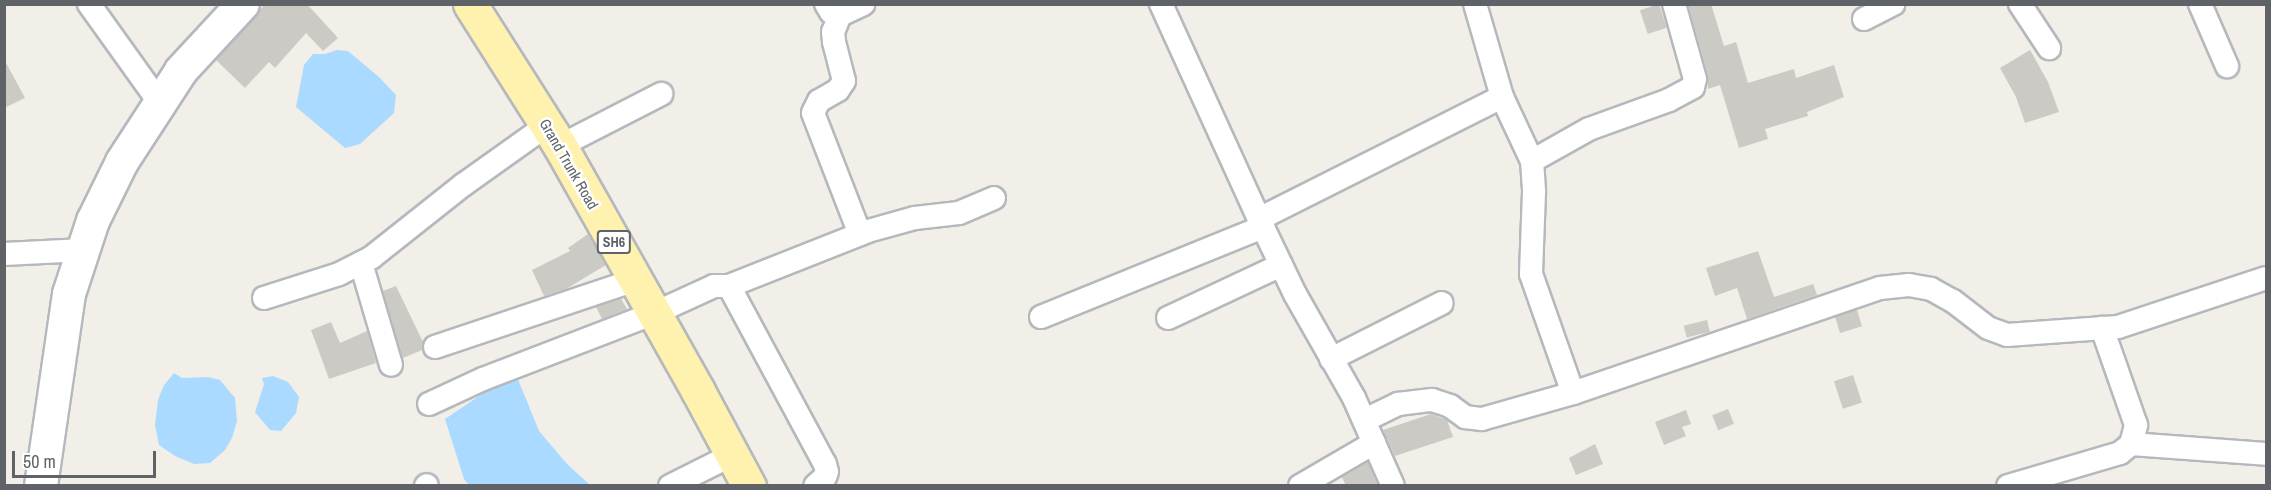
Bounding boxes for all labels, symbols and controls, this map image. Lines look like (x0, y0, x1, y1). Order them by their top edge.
street label: Grand Trunk Road (536, 116, 602, 212)
road number: SH6 (596, 231, 632, 253)
scale bar (15, 439, 159, 477)
text: 50 m (23, 449, 56, 474)

